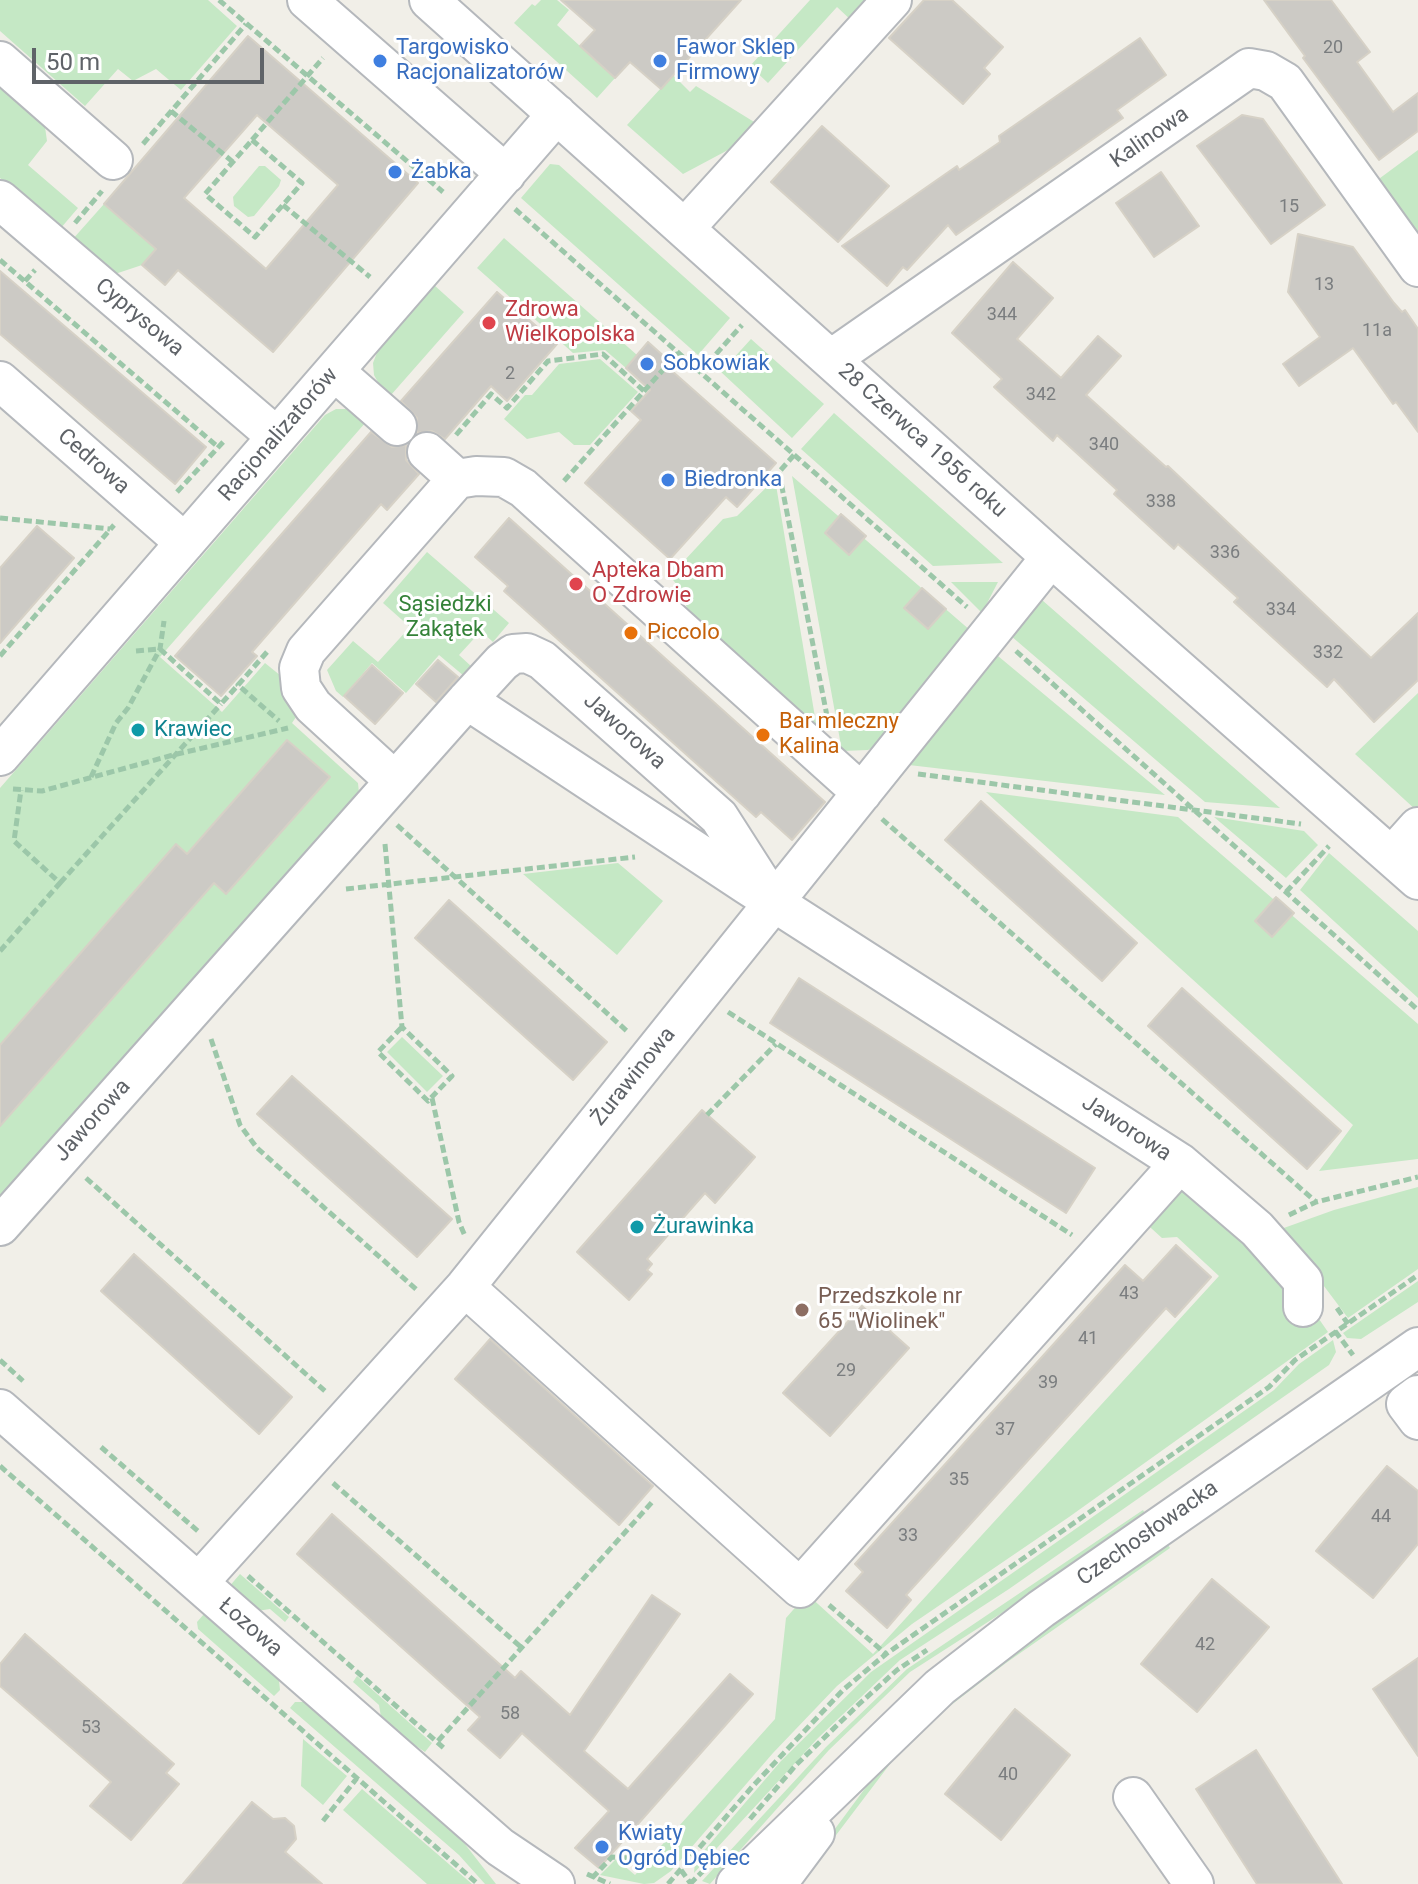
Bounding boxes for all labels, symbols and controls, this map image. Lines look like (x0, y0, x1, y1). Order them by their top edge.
scale bar (36, 32, 268, 82)
place label: Targowisko Racjonalizatorów (396, 35, 564, 86)
place label: Fawor Sklep Firmowy (676, 35, 795, 86)
house number: 20 (1323, 37, 1343, 59)
text: 50 m (46, 48, 100, 76)
marker: Targowisko Racjonalizatorów (371, 52, 389, 70)
marker: Fawor Sklep Firmowy (651, 52, 669, 70)
street label: Kalinowa (1106, 101, 1194, 175)
place label: Żabka (411, 159, 472, 185)
marker: Żabka (386, 163, 404, 181)
house number: 15 (1279, 196, 1299, 218)
street label: Cyprysowa (89, 273, 189, 363)
house number: 13 (1314, 274, 1334, 296)
place label: Zdrowa Wielkopolska (505, 297, 635, 348)
house number: 344 (987, 304, 1017, 326)
marker: Zdrowa Wielkopolska (480, 314, 498, 332)
house number: 11a (1362, 320, 1392, 342)
place label: Sobkowiak (663, 351, 770, 377)
marker: Sobkowiak (638, 355, 656, 373)
street label: 28 Czerwca 1956 roku (832, 358, 1012, 524)
street label: Racjonalizatorów (214, 363, 344, 507)
house number: 2 (505, 363, 515, 385)
house number: 342 (1026, 384, 1056, 406)
street label: Cedrowa (52, 424, 134, 500)
house number: 340 (1089, 434, 1119, 456)
place label: Biedronka (684, 467, 782, 493)
marker: Biedronka (659, 471, 677, 489)
house number: 338 (1146, 491, 1176, 513)
house number: 336 (1210, 542, 1240, 564)
place label: Apteka Dbam O Zdrowie (592, 558, 724, 610)
marker: Apteka Dbam O Zdrowie (567, 575, 585, 593)
park label: Sąsiedzki Zakątek (398, 592, 492, 644)
house number: 334 (1266, 599, 1296, 621)
place label: Piccolo (647, 620, 720, 646)
marker: Piccolo (622, 624, 640, 642)
house number: 332 (1313, 642, 1343, 664)
street label: Jaworowa (577, 688, 671, 776)
place label: Bar mleczny Kalina (779, 709, 899, 760)
place label: Krawiec (154, 717, 232, 743)
marker: Krawiec (129, 721, 147, 739)
marker: Bar mleczny Kalina (754, 726, 772, 744)
street label: Żurawinowa (586, 1022, 682, 1132)
street label: Jaworowa (49, 1074, 137, 1168)
street label: Jaworowa (1076, 1090, 1176, 1168)
place label: Żurawinka (653, 1214, 754, 1240)
marker: Żurawinka (628, 1218, 646, 1236)
house number: 43 (1119, 1283, 1139, 1305)
place label: Przedszkole nr 65 "Wiolinek" (818, 1284, 962, 1336)
marker: Przedszkole nr 65 "Wiolinek" (793, 1301, 811, 1319)
house number: 41 (1078, 1328, 1098, 1350)
house number: 29 (836, 1360, 856, 1382)
house number: 39 (1038, 1372, 1058, 1394)
house number: 37 (995, 1419, 1015, 1441)
house number: 35 (949, 1469, 969, 1491)
street label: Czechosłowacka (1072, 1476, 1224, 1592)
house number: 44 (1371, 1506, 1391, 1528)
house number: 33 (898, 1525, 918, 1547)
street label: Łozowa (213, 1593, 287, 1663)
house number: 42 (1195, 1634, 1215, 1656)
house number: 58 (500, 1703, 520, 1725)
house number: 53 (81, 1717, 101, 1739)
house number: 40 (998, 1764, 1018, 1786)
place label: Kwiaty Ogród Dębiec (618, 1821, 750, 1872)
marker: Kwiaty Ogród Dębiec (593, 1838, 611, 1856)

